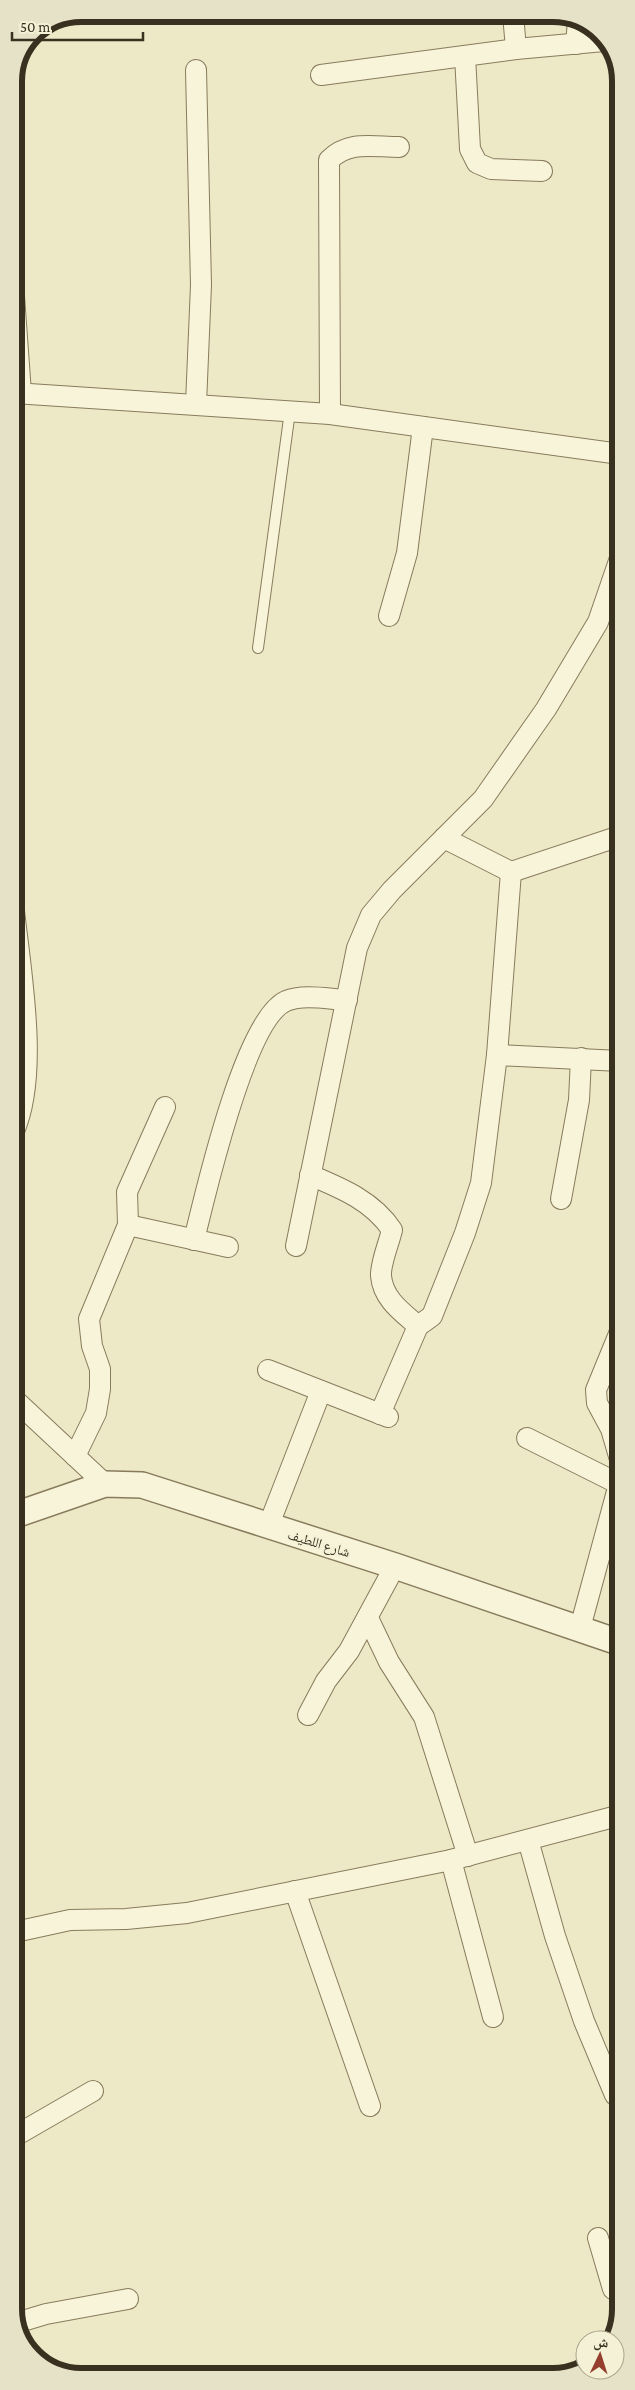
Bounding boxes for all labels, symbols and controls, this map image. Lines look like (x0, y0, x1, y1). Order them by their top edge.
scale bar (12, 10, 144, 42)
text: 50 m (20, 19, 50, 35)
street label: شارع اللطيف (285, 1526, 352, 1562)
north arrow (575, 2330, 625, 2380)
text: ش (593, 2334, 609, 2352)

